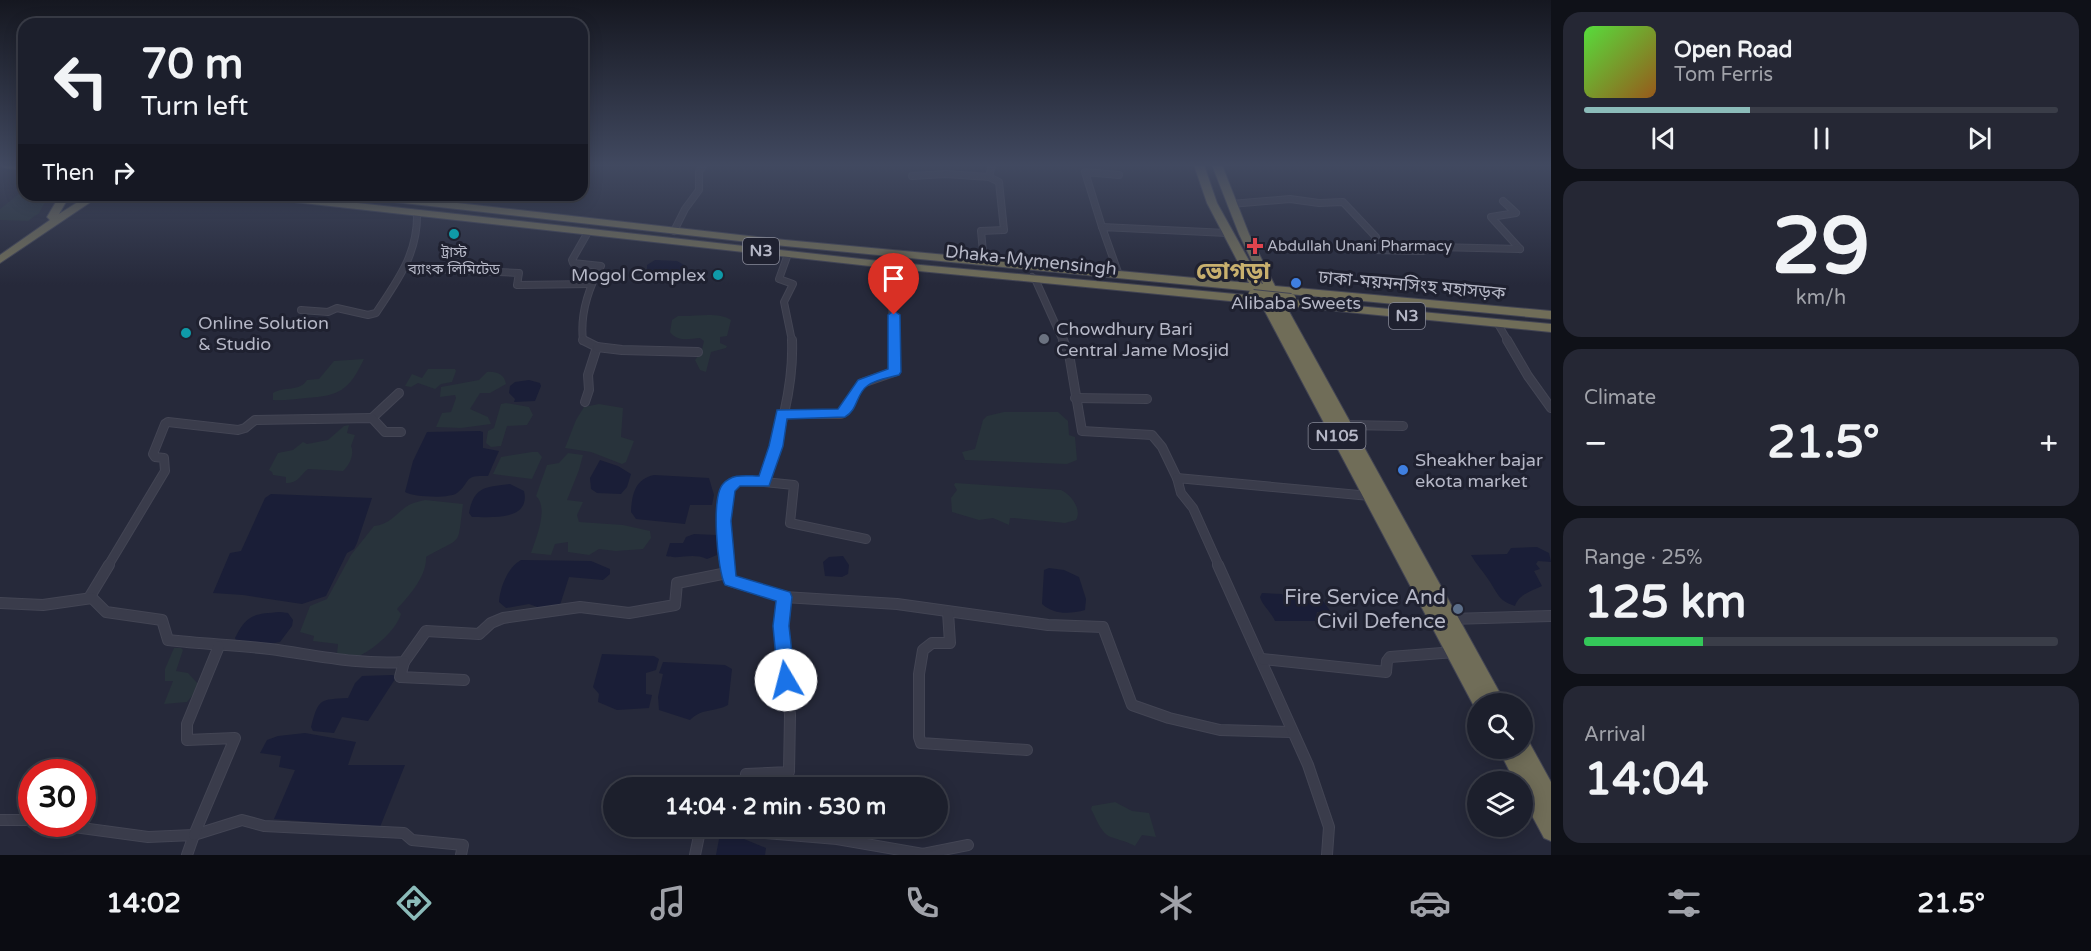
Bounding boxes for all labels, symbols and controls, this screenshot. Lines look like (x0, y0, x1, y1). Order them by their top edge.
text: Open Road (1674, 37, 1792, 63)
text: 70 m (141, 39, 243, 90)
icon: left (42, 42, 120, 120)
text: Tom Ferris (1674, 63, 1773, 87)
text: Turn left (141, 90, 248, 123)
icon: previous (1647, 122, 1680, 155)
icon: pause (1805, 122, 1838, 155)
icon: next (1963, 122, 1996, 155)
icon: right (107, 156, 140, 189)
text: Then (42, 160, 95, 186)
text: 29 (1772, 200, 1870, 294)
marker: ট্রাস্ট ব্যাংক লিমিটেড (447, 227, 461, 241)
place label: Abdullah Unani Pharmacy (1267, 237, 1452, 255)
road number: N3 (743, 238, 779, 264)
marker: Abdullah Unani Pharmacy (1248, 239, 1262, 253)
street label: Dhaka-Mymensingh (944, 240, 1118, 280)
place label: ট্রাস্ট ব্যাংক লিমিটেড (407, 243, 500, 278)
pin (868, 253, 919, 315)
district label: ভোগড়া (1196, 257, 1271, 286)
icon: arrive (877, 262, 910, 295)
place label: Mogol Complex (571, 264, 706, 286)
street label: ঢাকা-ময়মনসিংহ মহাসড়ক (1317, 266, 1507, 304)
marker: Mogol Complex (711, 268, 725, 282)
marker: Alibaba Sweets (1289, 276, 1303, 290)
text: km/h (1796, 286, 1846, 310)
place label: Alibaba Sweets (1231, 292, 1361, 314)
road number: N3 (1389, 303, 1425, 329)
place label: Online Solution & Studio (198, 312, 329, 355)
place label: Chowdhury Bari Central Jame Mosjid (1056, 318, 1229, 361)
marker: Online Solution & Studio (179, 326, 193, 340)
marker: Chowdhury Bari Central Jame Mosjid (1037, 332, 1051, 346)
text: Climate (1584, 386, 1656, 410)
text: 21.5° (1767, 416, 1880, 470)
road number: N105 (1308, 423, 1366, 449)
text: − (1584, 424, 1608, 463)
text: + (2039, 424, 2058, 463)
place label: Sheakher bajar ekota market (1415, 449, 1543, 492)
marker: Sheakher bajar ekota market (1396, 463, 1410, 477)
text: Range · 25% (1584, 546, 1703, 570)
text: 125 km (1584, 576, 1746, 630)
place label: Fire Service And Civil Defence (1284, 585, 1446, 634)
marker: Fire Service And Civil Defence (1451, 602, 1465, 616)
position arrow (754, 648, 818, 712)
map controls (1467, 693, 1533, 837)
button: search (1467, 693, 1533, 759)
text: Arrival (1584, 723, 1646, 747)
text: 14:04 (1584, 753, 1709, 807)
speed limit sign: 30 (18, 759, 96, 837)
button: layers (1467, 771, 1533, 837)
text: 14:04 · 2 min · 530 m (665, 794, 886, 820)
icon: directions (393, 882, 435, 924)
icon: music (647, 882, 689, 924)
icon: phone (901, 882, 943, 924)
icon: climate (1155, 882, 1197, 924)
icon: car (1409, 882, 1451, 924)
icon: filters (1663, 882, 1705, 924)
text: 14:02 (106, 887, 181, 920)
text: 21.5° (1917, 887, 1985, 920)

